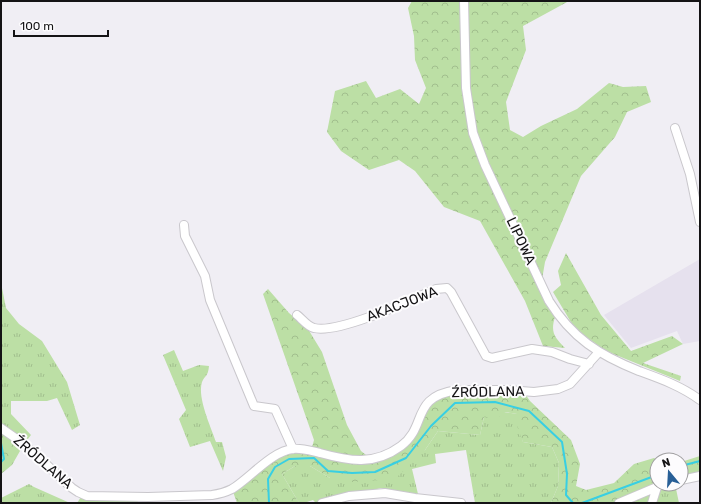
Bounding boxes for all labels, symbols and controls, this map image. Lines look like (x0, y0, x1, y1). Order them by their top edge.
scale bar (14, 12, 108, 38)
text: 100 m (20, 19, 54, 33)
street label: LIPOWA (503, 215, 540, 268)
street label: AKACJOWA (364, 282, 441, 325)
street label: ŹRÓDLANA (451, 382, 525, 401)
street label: ŹRÓDLANA (10, 431, 77, 493)
north arrow (649, 452, 689, 492)
text: N (660, 456, 672, 470)

